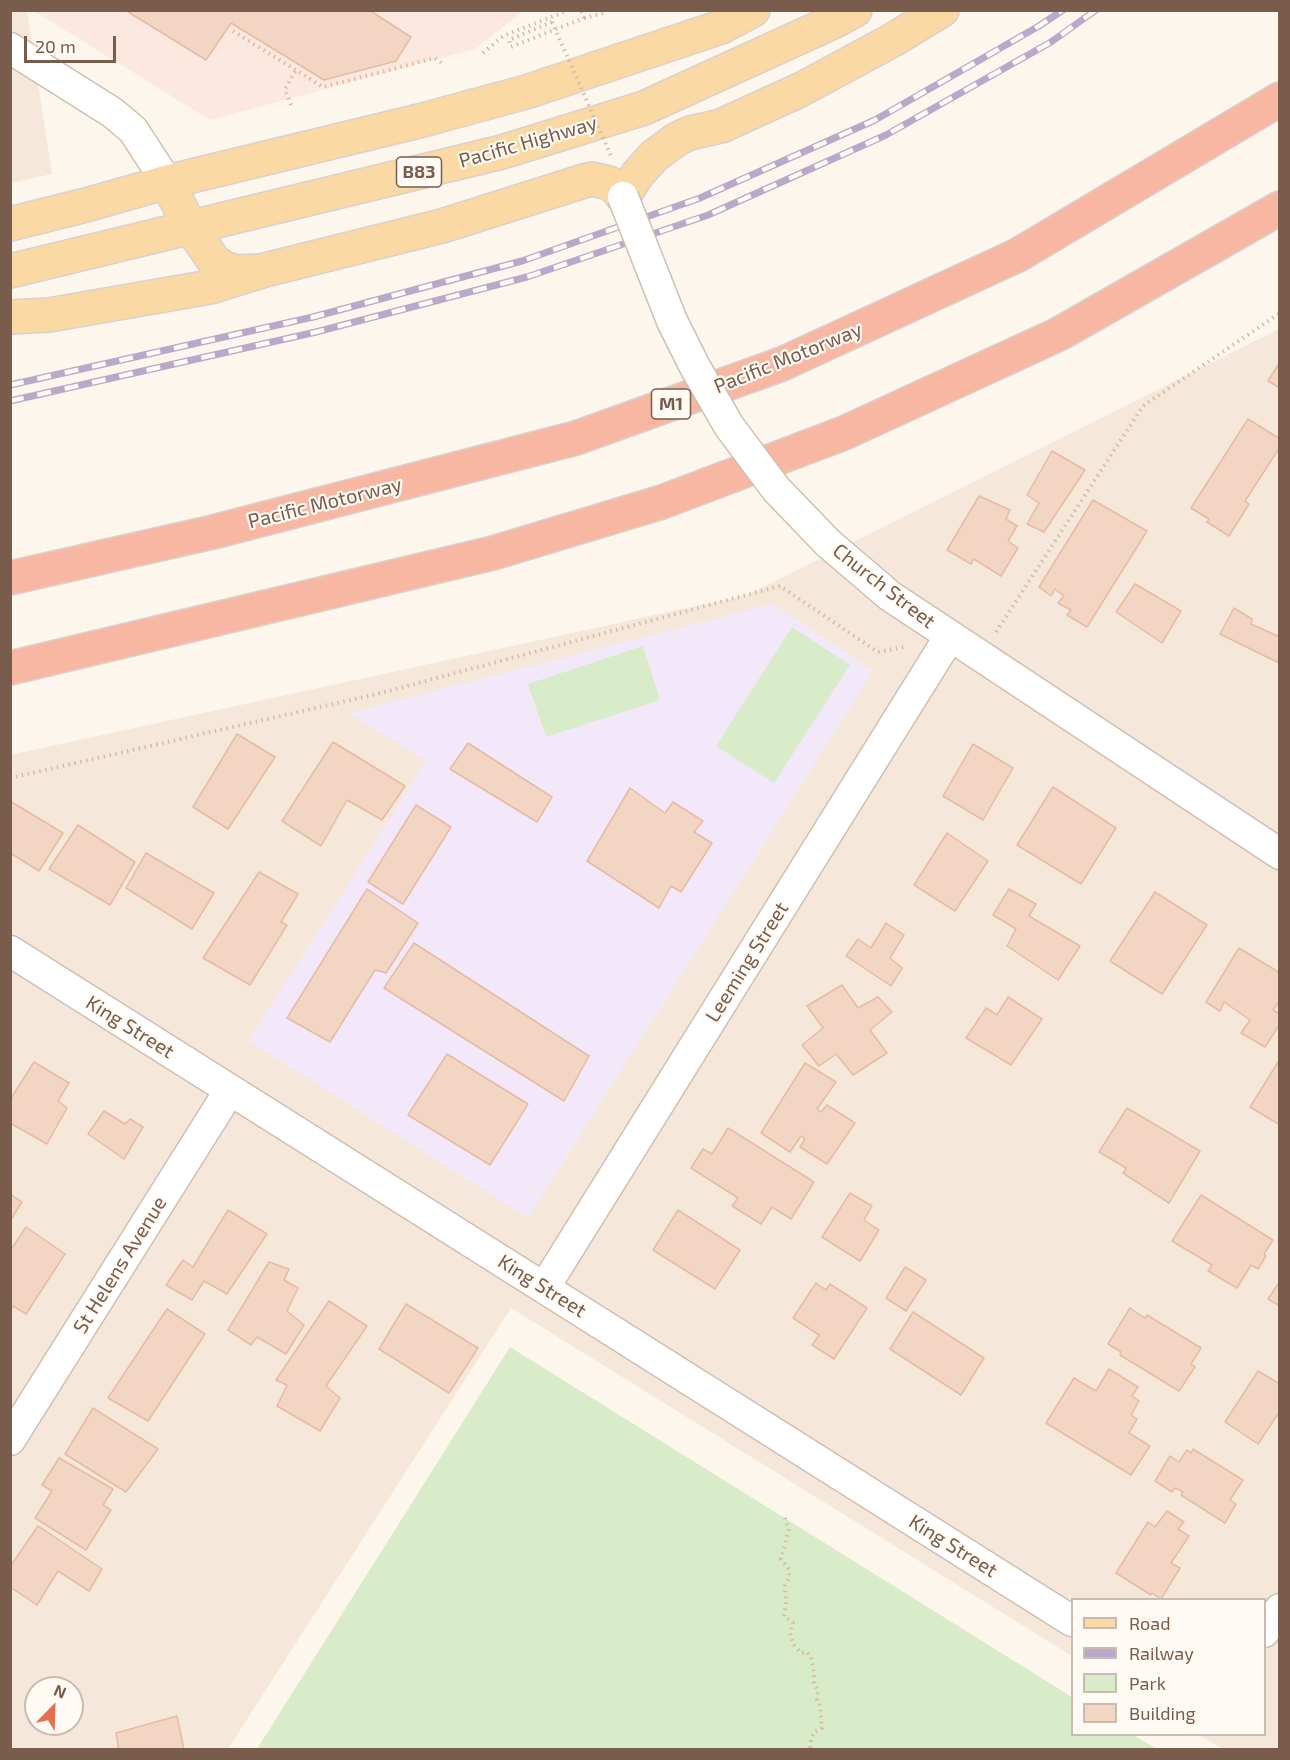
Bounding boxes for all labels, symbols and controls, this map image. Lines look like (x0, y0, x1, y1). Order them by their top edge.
scale bar (27, 24, 118, 62)
text: 20 m (35, 35, 76, 57)
street label: Pacific Highway (456, 111, 600, 173)
road number: B83 (396, 157, 442, 187)
street label: Pacific Motorway (710, 317, 866, 399)
road number: M1 (652, 389, 690, 419)
street label: Pacific Motorway (246, 472, 404, 534)
street label: Church Street (828, 538, 940, 634)
street label: Leeming Street (701, 898, 793, 1026)
street label: King Street (81, 990, 179, 1064)
street label: St Helens Avenue (68, 1192, 172, 1338)
street label: King Street (493, 1249, 591, 1323)
street label: King Street (904, 1509, 1002, 1583)
legend (1071, 1598, 1266, 1736)
text: Road (1129, 1612, 1170, 1634)
text: Railway (1129, 1642, 1194, 1664)
text: Park (1129, 1672, 1166, 1694)
north arrow (24, 1676, 84, 1736)
text: N (51, 1680, 69, 1702)
text: Building (1129, 1702, 1196, 1724)

